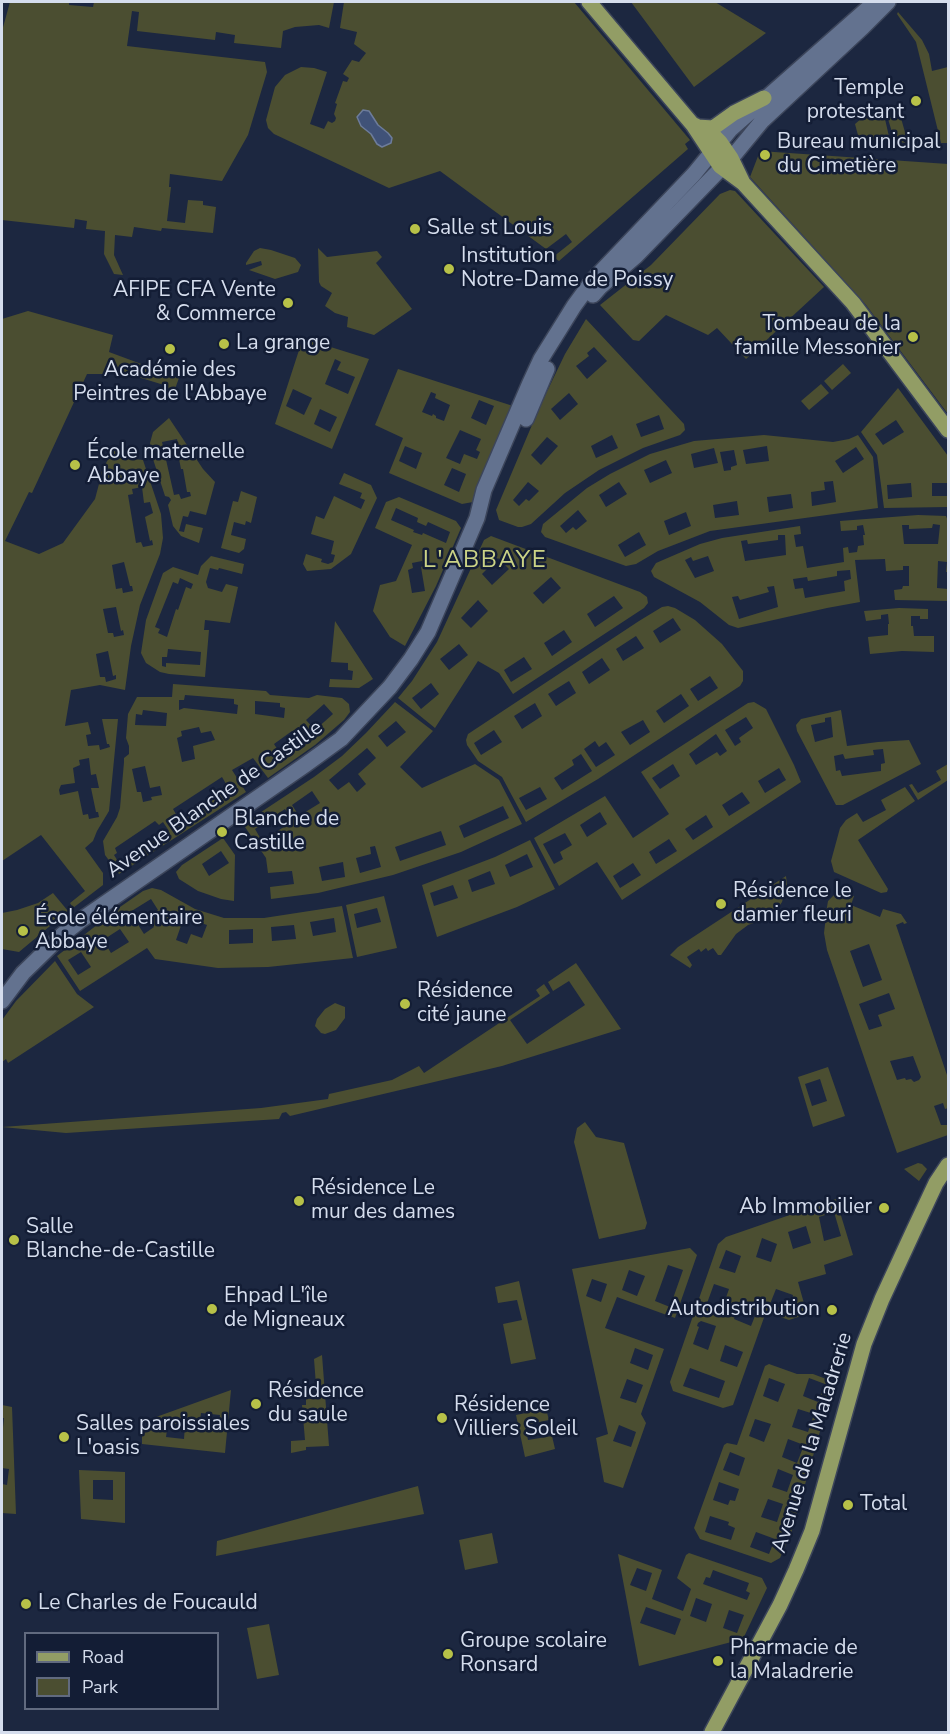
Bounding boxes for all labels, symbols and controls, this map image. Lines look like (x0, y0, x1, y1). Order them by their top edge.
place label: Temple protestant (807, 76, 904, 126)
marker: Temple protestant (909, 94, 923, 108)
place label: Bureau municipal du Cimetière (777, 130, 941, 180)
marker: Bureau municipal du Cimetière (758, 148, 772, 162)
place label: Salle st Louis (427, 216, 552, 242)
marker: Salle st Louis (408, 222, 422, 236)
place label: Institution Notre-Dame de Poissy (461, 244, 673, 294)
marker: Institution Notre-Dame de Poissy (442, 262, 456, 276)
place label: AFIPE CFA Vente & Commerce (113, 278, 276, 328)
marker: AFIPE CFA Vente & Commerce (281, 296, 295, 310)
place label: Tombeau de la famille Messonier (735, 312, 901, 362)
marker: Tombeau de la famille Messonier (906, 330, 920, 344)
place label: La grange (236, 331, 330, 357)
marker: La grange (217, 337, 231, 351)
marker: Académie des Peintres de l'Abbaye (163, 342, 177, 356)
place label: Académie des Peintres de l'Abbaye (73, 358, 267, 408)
place label: École maternelle Abbaye (87, 440, 245, 490)
marker: École maternelle Abbaye (68, 458, 82, 472)
district label: L'ABBAYE (423, 547, 547, 575)
street label: Avenue Blanche de Castille (102, 716, 328, 884)
place label: Blanche de Castille (234, 807, 339, 857)
marker: Blanche de Castille (215, 825, 229, 839)
place label: Résidence le damier fleuri (733, 879, 852, 929)
marker: Résidence le damier fleuri (714, 897, 728, 911)
place label: École élémentaire Abbaye (35, 906, 202, 956)
marker: École élémentaire Abbaye (16, 924, 30, 938)
place label: Résidence cité jaune (417, 979, 513, 1029)
marker: Résidence cité jaune (398, 997, 412, 1011)
place label: Résidence Le mur des dames (311, 1176, 455, 1226)
marker: Résidence Le mur des dames (292, 1194, 306, 1208)
place label: Ab Immobilier (739, 1195, 872, 1221)
marker: Ab Immobilier (877, 1201, 891, 1215)
place label: Salle Blanche-de-Castille (26, 1215, 215, 1265)
marker: Salle Blanche-de-Castille (7, 1233, 21, 1247)
place label: Ehpad L'île de Migneaux (224, 1284, 345, 1334)
place label: Autodistribution (667, 1297, 820, 1323)
marker: Ehpad L'île de Migneaux (205, 1302, 219, 1316)
marker: Autodistribution (825, 1303, 839, 1317)
street label: Avenue de la Maladrerie (767, 1330, 859, 1556)
place label: Résidence du saule (268, 1379, 364, 1429)
place label: Résidence Villiers Soleil (454, 1393, 578, 1443)
marker: Résidence du saule (249, 1397, 263, 1411)
marker: Résidence Villiers Soleil (435, 1411, 449, 1425)
place label: Salles paroissiales L'oasis (76, 1412, 250, 1462)
marker: Salles paroissiales L'oasis (57, 1430, 71, 1444)
place label: Total (860, 1492, 907, 1518)
marker: Total (841, 1498, 855, 1512)
place label: Le Charles de Foucauld (38, 1591, 258, 1617)
marker: Le Charles de Foucauld (19, 1597, 33, 1611)
place label: Groupe scolaire Ronsard (460, 1629, 607, 1679)
legend (24, 1632, 219, 1710)
place label: Pharmacie de la Maladrerie (730, 1636, 858, 1686)
text: Road (82, 1645, 124, 1669)
marker: Groupe scolaire Ronsard (441, 1647, 455, 1661)
marker: Pharmacie de la Maladrerie (711, 1654, 725, 1668)
text: Park (82, 1675, 118, 1699)

